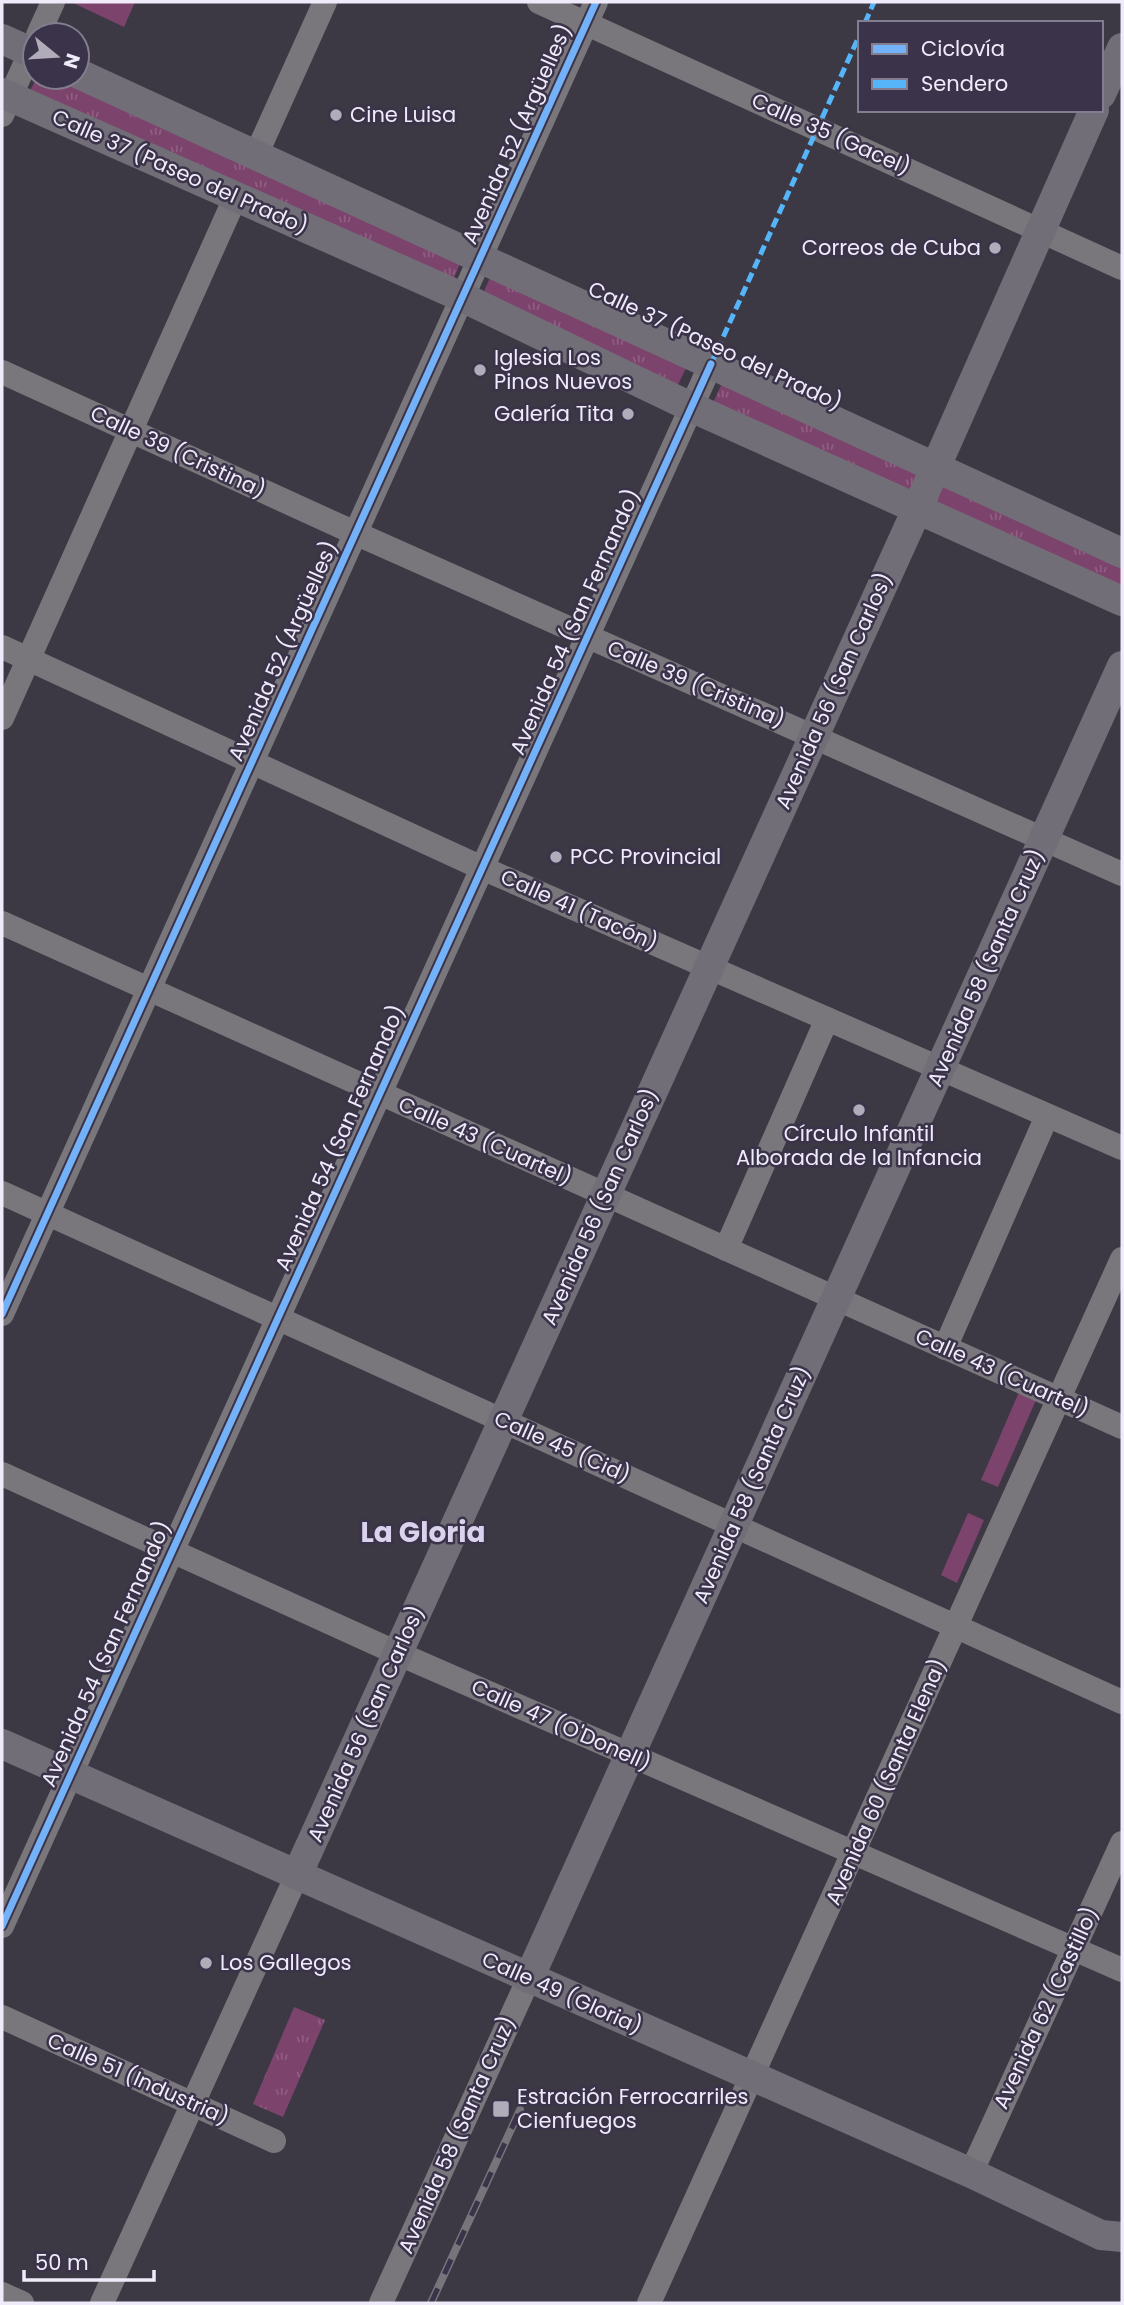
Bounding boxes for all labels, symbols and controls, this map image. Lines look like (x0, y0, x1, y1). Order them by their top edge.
street label: Avenida 52 (Argüelles) (455, 19, 578, 249)
north arrow (21, 21, 91, 91)
legend (858, 21, 1103, 112)
text: Ciclovía (921, 34, 1005, 63)
text: N (57, 50, 87, 72)
text: Sendero (921, 69, 1008, 98)
street label: Calle 35 (Gacel) (747, 86, 915, 182)
place label: Cine Luisa (350, 100, 456, 129)
street label: Calle 37 (Paseo del Prado) (48, 102, 313, 241)
marker: Cine Luisa (328, 107, 344, 123)
place label: Correos de Cuba (802, 233, 981, 262)
marker: Correos de Cuba (987, 240, 1003, 256)
street label: Calle 37 (Paseo del Prado) (584, 274, 847, 417)
place label: Iglesia Los Pinos Nuevos (494, 343, 632, 396)
marker: Iglesia Los Pinos Nuevos (472, 362, 488, 378)
street label: Calle 39 (Cristina) (86, 398, 271, 505)
place label: Galería Tita (494, 399, 614, 428)
marker: Galería Tita (620, 406, 636, 422)
street label: Avenida 54 (San Fernando) (503, 484, 646, 759)
street label: Avenida 52 (Argüelles) (221, 536, 344, 766)
street label: Avenida 56 (San Carlos) (768, 568, 899, 814)
street label: Calle 39 (Cristina) (603, 633, 789, 734)
place label: PCC Provincial (570, 842, 721, 871)
street label: Avenida 58 (Santa Cruz) (920, 844, 1051, 1091)
marker: PCC Provincial (548, 849, 564, 865)
street label: Calle 41 (Tacón) (496, 862, 662, 957)
street label: Avenida 54 (San Fernando) (268, 1000, 411, 1275)
street label: Avenida 56 (San Carlos) (534, 1084, 665, 1330)
street label: Calle 43 (Cuartel) (394, 1089, 577, 1192)
marker: Círculo Infantil Alborada de la Infancia (851, 1102, 867, 1118)
place label: Círculo Infantil Alborada de la Infancia (736, 1119, 982, 1172)
street label: Calle 43 (Cuartel) (911, 1321, 1094, 1424)
street label: Avenida 58 (Santa Cruz) (686, 1361, 817, 1608)
street label: Calle 45 (Cid) (490, 1404, 635, 1489)
district label: La Gloria (361, 1513, 486, 1552)
street label: Avenida 54 (San Fernando) (34, 1516, 177, 1791)
street label: Avenida 56 (San Carlos) (300, 1601, 431, 1847)
street label: Avenida 60 (Santa Elena) (818, 1654, 953, 1910)
street label: Calle 47 (O'Donell) (467, 1672, 656, 1777)
street label: Avenida 62 (Castillo) (986, 1902, 1105, 2113)
street label: Calle 49 (Gloria) (477, 1944, 647, 2041)
place label: Los Gallegos (220, 1948, 352, 1977)
marker: Los Gallegos (198, 1955, 214, 1971)
street label: Avenida 58 (Santa Cruz) (391, 2011, 522, 2258)
street label: Calle 51 (Industria) (43, 2025, 234, 2132)
place label: Estración Ferrocarriles Cienfuegos (517, 2082, 748, 2135)
marker: Estración Ferrocarriles Cienfuegos (491, 2099, 511, 2119)
scale bar (24, 2238, 154, 2282)
text: 50 m (35, 2248, 89, 2277)

